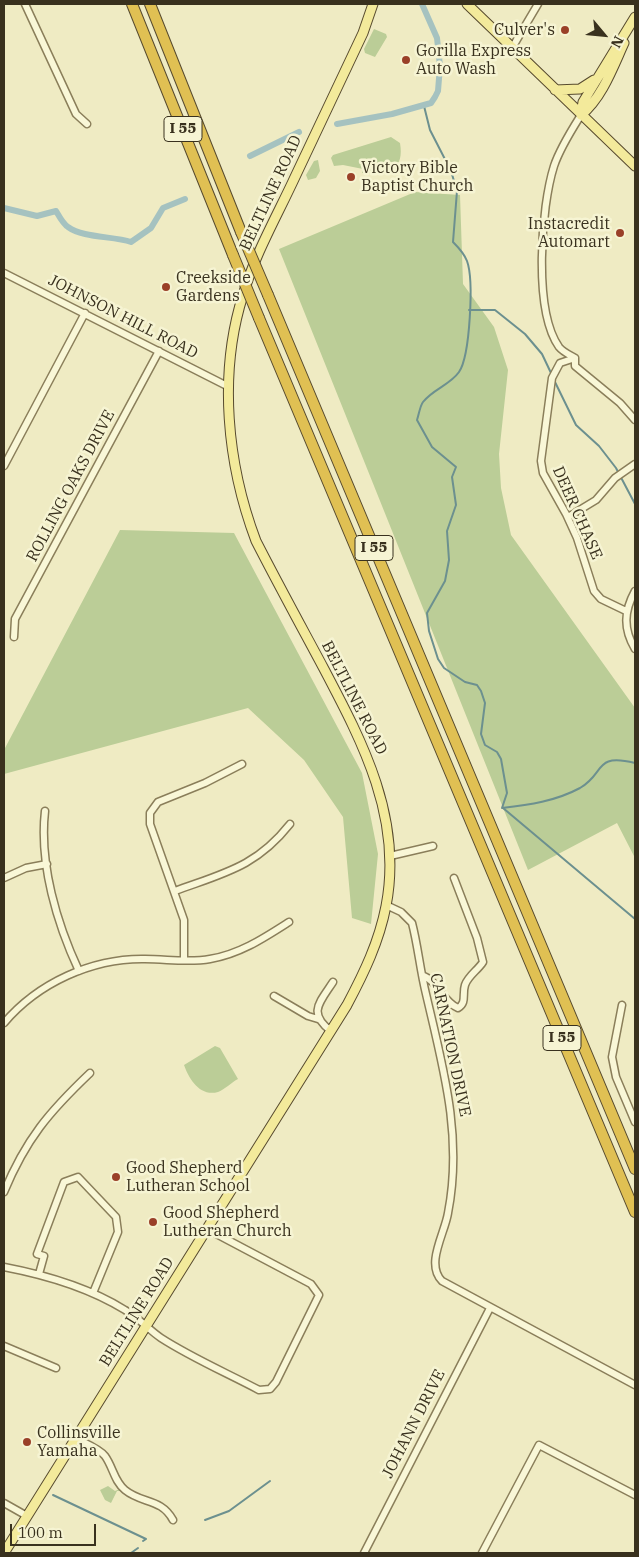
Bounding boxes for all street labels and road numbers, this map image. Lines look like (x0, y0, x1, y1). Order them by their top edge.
road number: I 55 (164, 116, 202, 142)
street label: BELTLINE ROAD (236, 132, 306, 254)
street label: JOHNSON HILL ROAD (45, 271, 201, 363)
street label: ROLLING OAKS DRIVE (23, 407, 119, 565)
street label: DEER CHASE (548, 463, 606, 563)
road number: I 55 (355, 536, 393, 560)
street label: BELTLINE ROAD (317, 638, 391, 758)
street label: CARNATION DRIVE (425, 971, 475, 1119)
road number: I 55 (543, 1026, 581, 1050)
street label: BELTLINE ROAD (96, 1254, 178, 1370)
street label: JOHANN DRIVE (378, 1366, 450, 1482)

